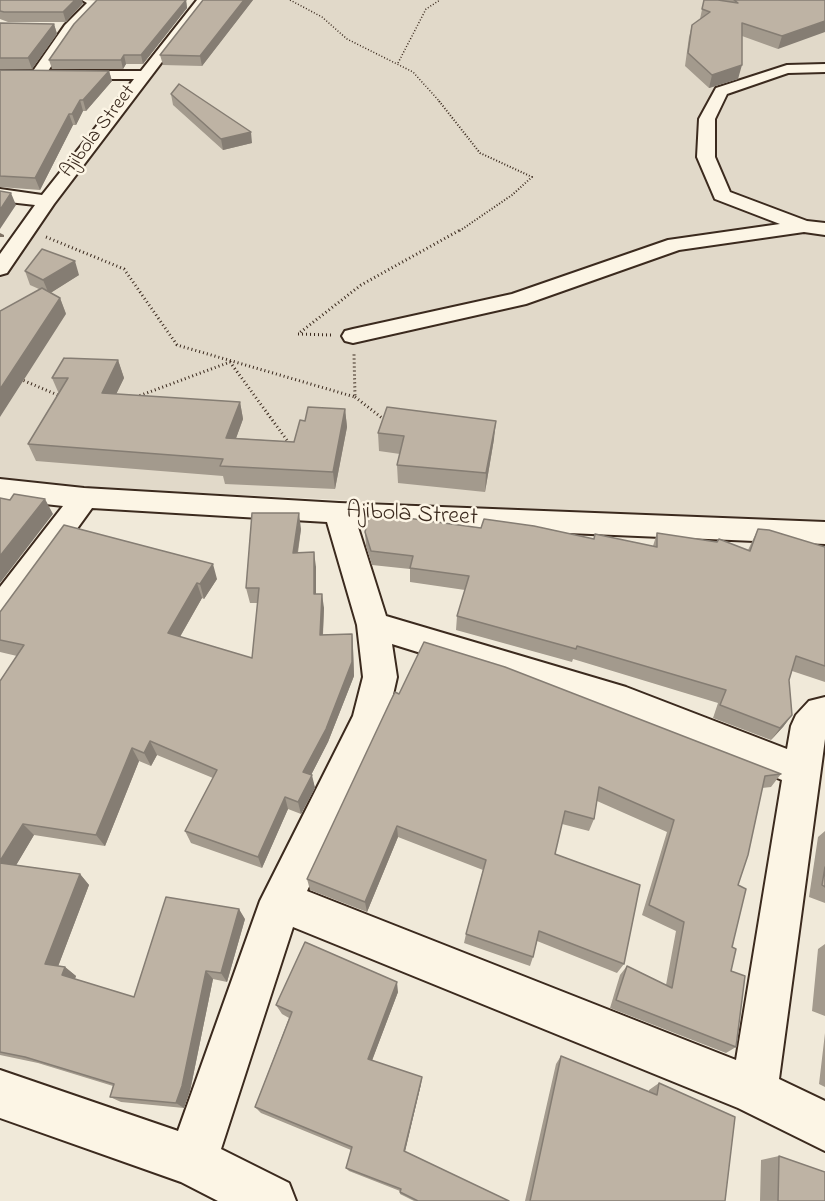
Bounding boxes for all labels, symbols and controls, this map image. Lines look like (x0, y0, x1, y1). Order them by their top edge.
street label: Ajibola Street (56, 81, 142, 183)
street label: Ajibola Street (345, 498, 479, 534)

